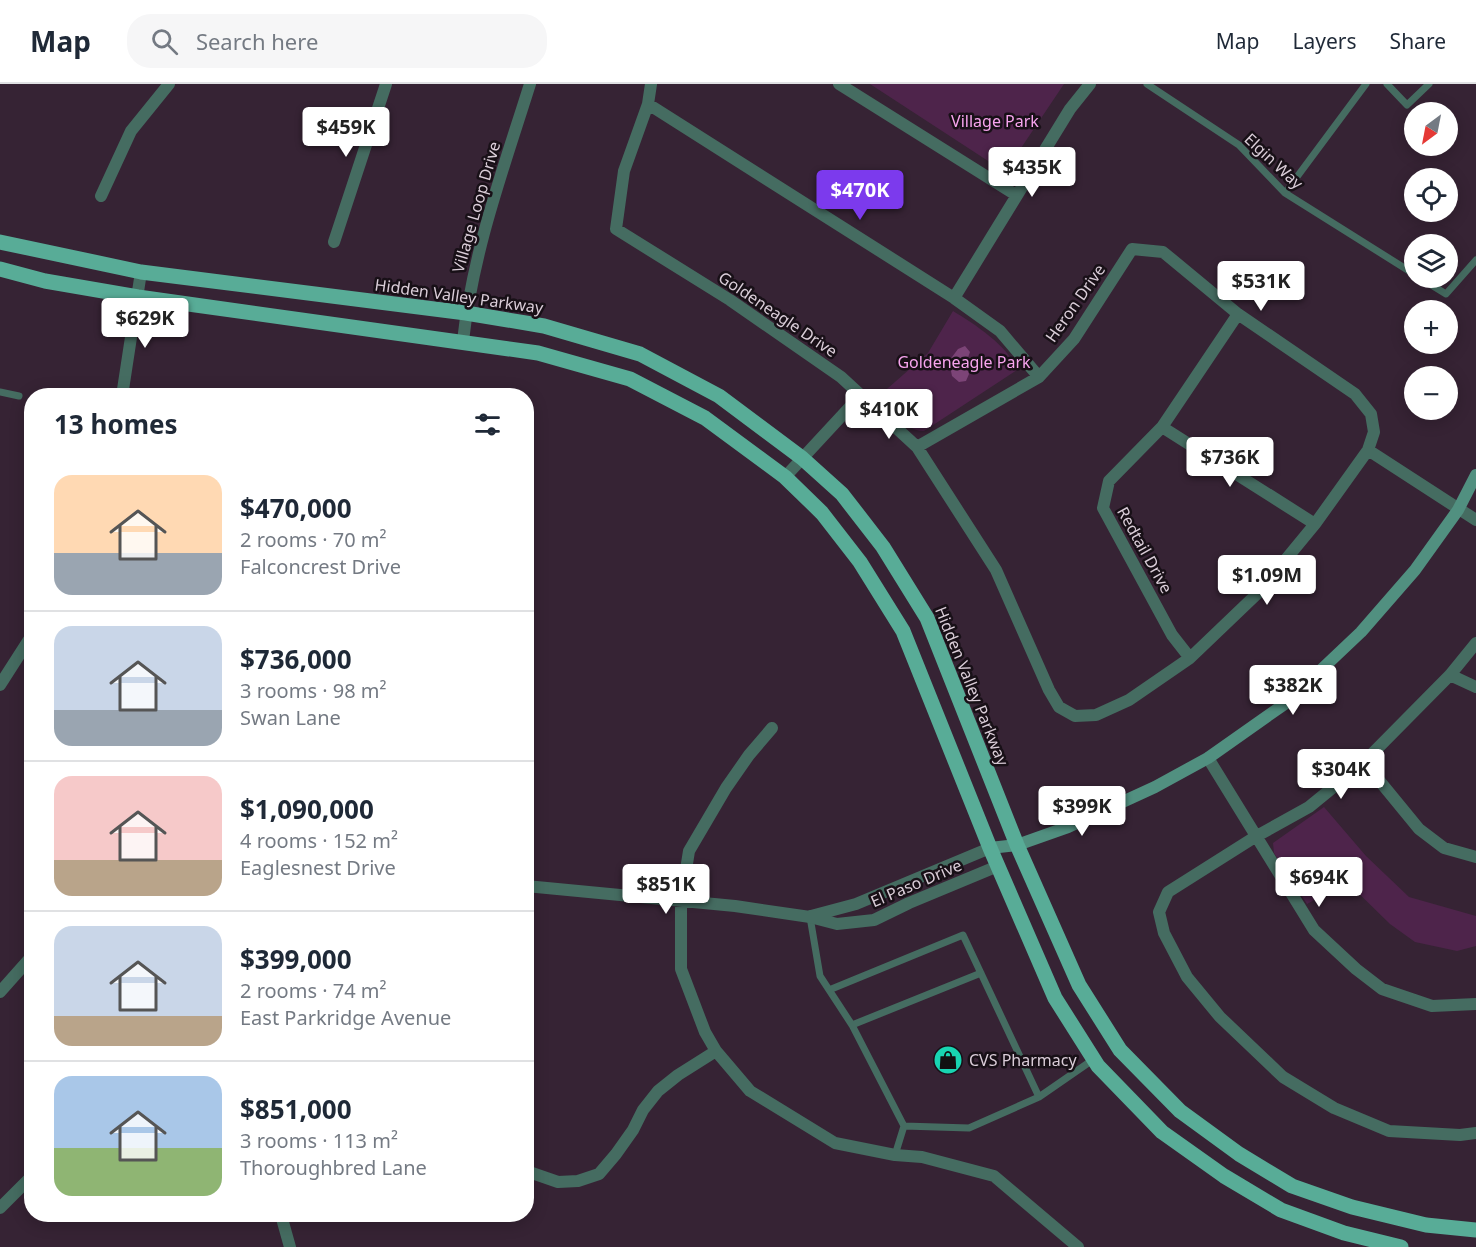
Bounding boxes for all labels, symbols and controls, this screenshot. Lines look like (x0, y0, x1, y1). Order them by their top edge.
search box (127, 14, 547, 68)
text: Map (30, 22, 91, 60)
icon: search (148, 25, 181, 58)
text: Search here (196, 26, 318, 56)
text: Map (1216, 27, 1260, 55)
text: Layers (1293, 27, 1357, 55)
text: Share (1390, 27, 1446, 55)
north arrow (1404, 102, 1458, 156)
map controls (1404, 102, 1458, 420)
pin: $459K (304, 107, 388, 158)
park label: Village Park (951, 110, 1039, 132)
text: $459K (316, 113, 376, 140)
street label: Elgin Way (1240, 128, 1309, 194)
street label: Village Loop Drive (447, 139, 505, 275)
pin: $435K (990, 147, 1074, 198)
text: $435K (1002, 153, 1062, 180)
button: locate (1404, 168, 1458, 222)
pin: $470K (818, 170, 902, 221)
text: $470K (830, 176, 890, 203)
button: layers (1404, 234, 1458, 288)
street label: Heron Drive (1040, 260, 1110, 346)
pin: $531K (1219, 261, 1303, 312)
street label: Goldeneagle Drive (714, 266, 842, 362)
text: $531K (1231, 267, 1291, 294)
street label: Hidden Valley Parkway (373, 273, 545, 319)
pin: $629K (103, 298, 187, 349)
button: + (1404, 300, 1458, 354)
text: $629K (115, 304, 175, 331)
park label: Goldeneagle Park (897, 351, 1031, 373)
button: − (1404, 366, 1458, 420)
pin: $410K (847, 389, 931, 440)
text: $410K (859, 395, 919, 422)
text: 13 homes (54, 406, 178, 442)
icon: filters (471, 408, 504, 441)
pin: $736K (1188, 437, 1272, 488)
text: $736K (1200, 443, 1260, 470)
text: $470,000 (240, 490, 352, 526)
icon: home (102, 499, 174, 571)
street label: Redtail Drive (1112, 503, 1178, 597)
text: 2 rooms · 70 m² (240, 526, 387, 553)
text: Falconcrest Drive (240, 553, 401, 580)
pin: $1.09M (1218, 555, 1316, 606)
text: $1.09M (1232, 561, 1302, 588)
street label: Hidden Valley Parkway (930, 603, 1014, 770)
text: $736,000 (240, 641, 352, 677)
icon: home (102, 650, 174, 722)
pin: $382K (1251, 665, 1335, 716)
text: $382K (1263, 671, 1323, 698)
text: 3 rooms · 98 m² (240, 677, 387, 704)
text: Swan Lane (240, 704, 341, 731)
pin: $304K (1299, 749, 1383, 800)
text: $304K (1311, 755, 1371, 782)
pin: $399K (1040, 786, 1124, 837)
text: $1,090,000 (240, 791, 374, 827)
text: $399K (1052, 792, 1112, 819)
icon: home (102, 800, 174, 872)
text: 4 rooms · 152 m² (240, 827, 398, 854)
text: Eaglesnest Drive (240, 854, 396, 881)
street label: El Paso Drive (867, 854, 965, 912)
pin: $694K (1277, 857, 1361, 908)
text: $694K (1289, 863, 1349, 890)
pin: $851K (624, 864, 708, 915)
text: $851K (636, 870, 696, 897)
text: $399,000 (240, 941, 352, 977)
icon: home (102, 950, 174, 1022)
text: 2 rooms · 74 m² (240, 977, 387, 1004)
text: East Parkridge Avenue (240, 1004, 451, 1031)
shop icon: CVS Pharmacy (932, 1044, 964, 1076)
place label: CVS Pharmacy (969, 1049, 1077, 1071)
text: $851,000 (240, 1091, 352, 1127)
icon: home (102, 1100, 174, 1172)
text: 3 rooms · 113 m² (240, 1127, 398, 1154)
text: Thoroughbred Lane (240, 1154, 427, 1181)

